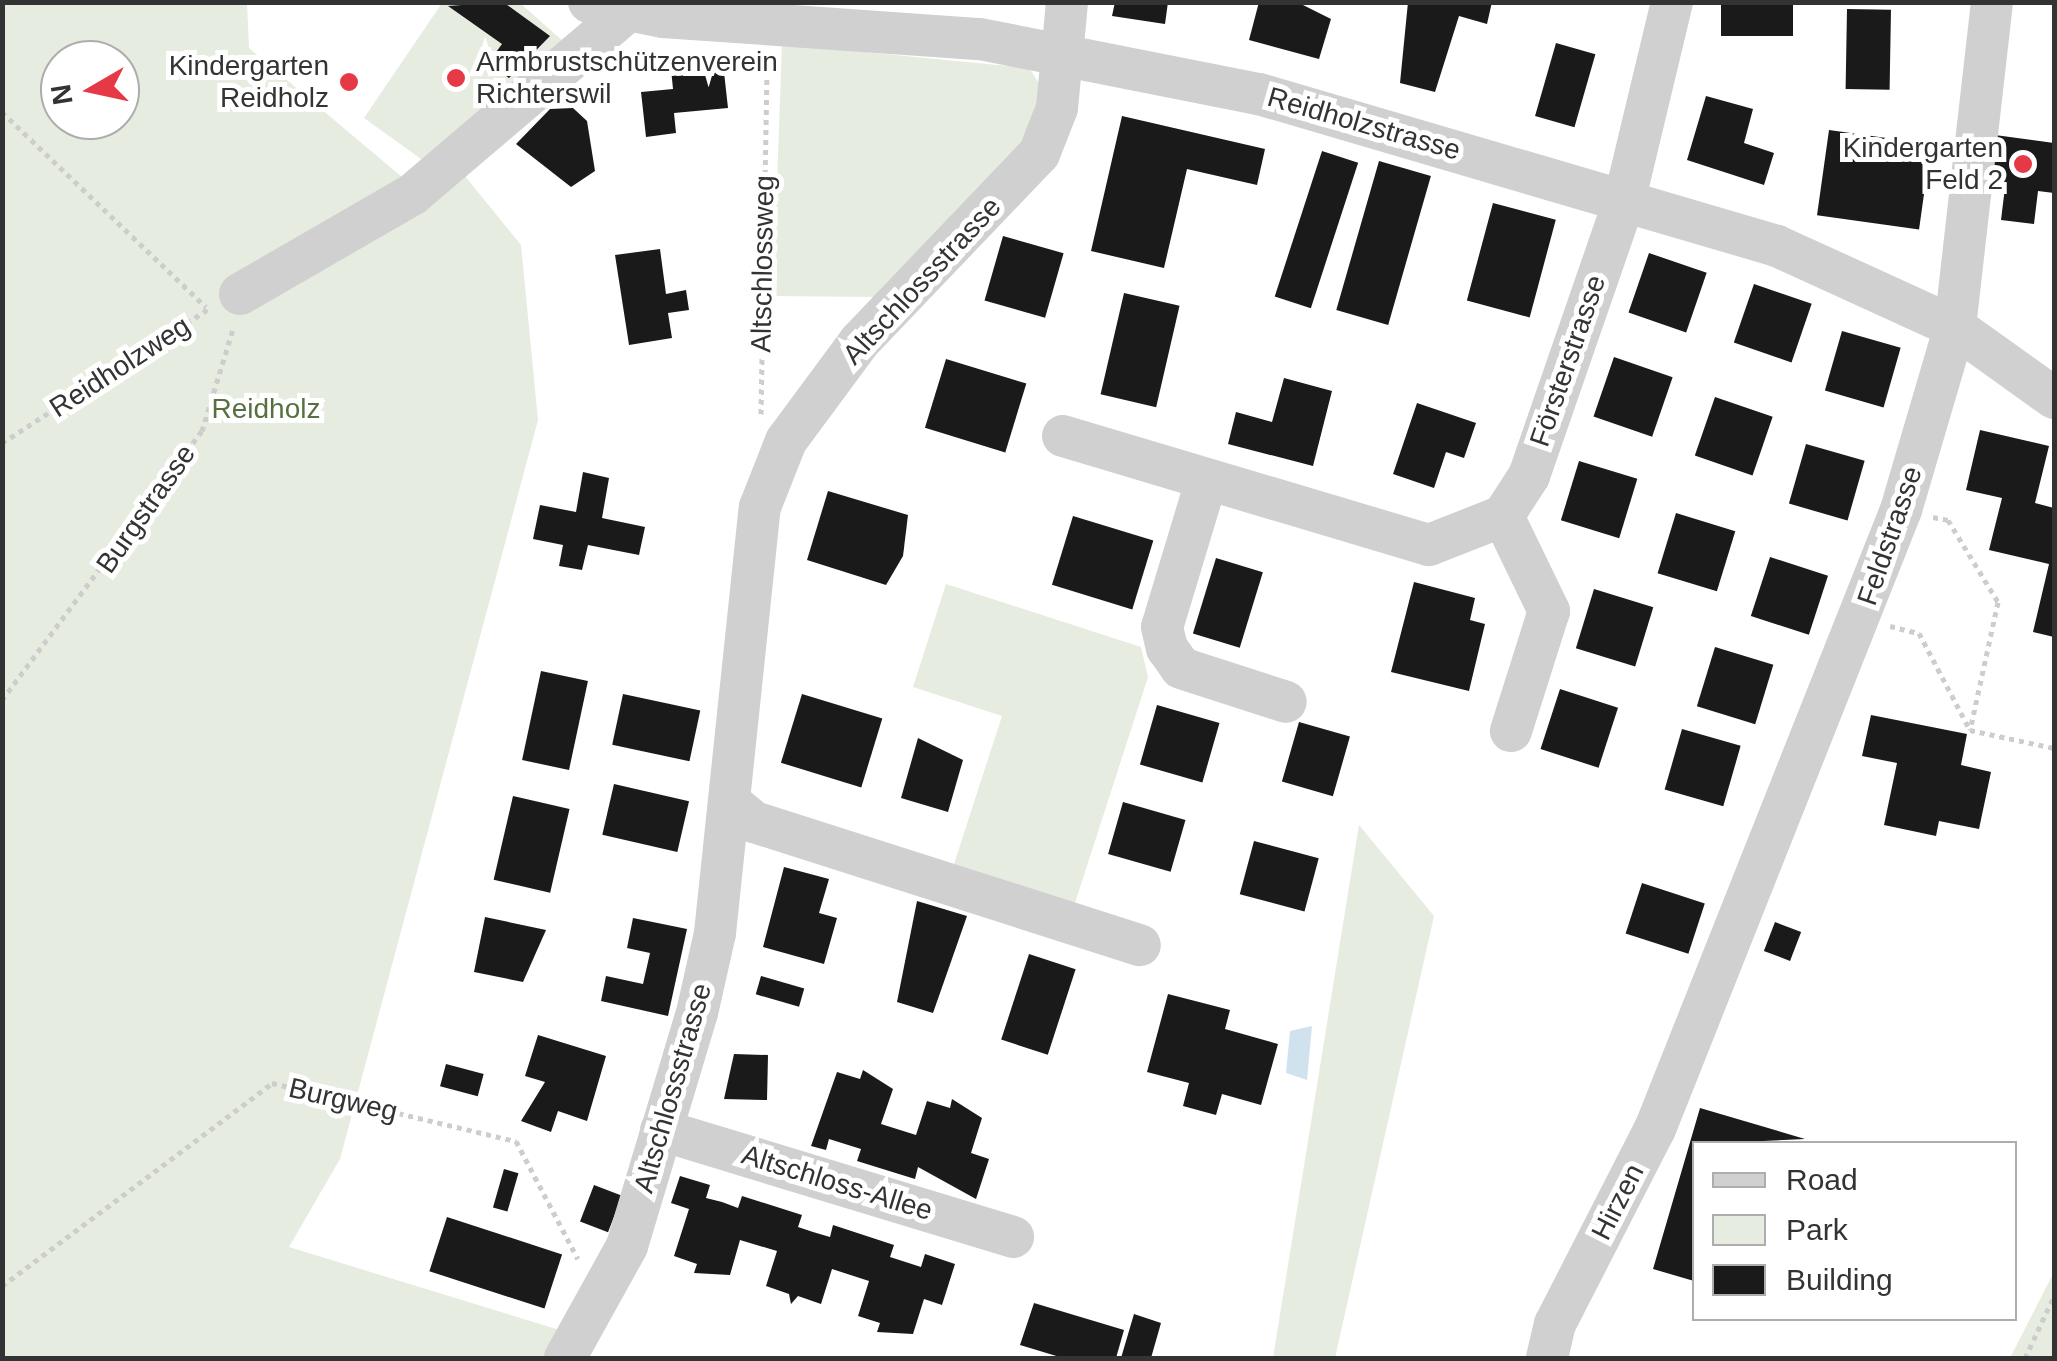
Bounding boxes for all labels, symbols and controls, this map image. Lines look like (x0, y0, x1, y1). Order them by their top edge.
north arrow (40, 40, 140, 140)
place label: Armbrustschützenverein Richterswil (476, 45, 778, 111)
place label: Kindergarten Reidholz (169, 49, 329, 115)
marker: Armbrustschützenverein Richterswil (445, 67, 467, 89)
marker: Kindergarten Reidholz (338, 71, 360, 93)
street label: Reidholzstrasse (1264, 80, 1464, 168)
text: N (45, 82, 79, 107)
place label: Kindergarten Feld 2 (1843, 131, 2003, 197)
marker: Kindergarten Feld 2 (2012, 153, 2034, 175)
street label: Altschlossweg (745, 175, 781, 353)
street label: Altschlossstrasse (836, 190, 1008, 372)
street label: Försterstrasse (1523, 271, 1613, 451)
street label: Reidholzweg (44, 309, 196, 425)
park label: Reidholz (212, 392, 320, 426)
street label: Burgstrasse (89, 438, 203, 580)
street label: Feldstrasse (1851, 462, 1929, 610)
street label: Altschlossstrasse (627, 979, 719, 1197)
street label: Burgweg (285, 1071, 401, 1129)
street label: Altschloss-Allee (738, 1138, 936, 1228)
legend (1692, 1141, 2017, 1321)
street label: Hirzen (1585, 1158, 1651, 1246)
text: Road (1786, 1163, 1858, 1196)
text: Park (1786, 1213, 1848, 1246)
text: Building (1786, 1263, 1893, 1296)

